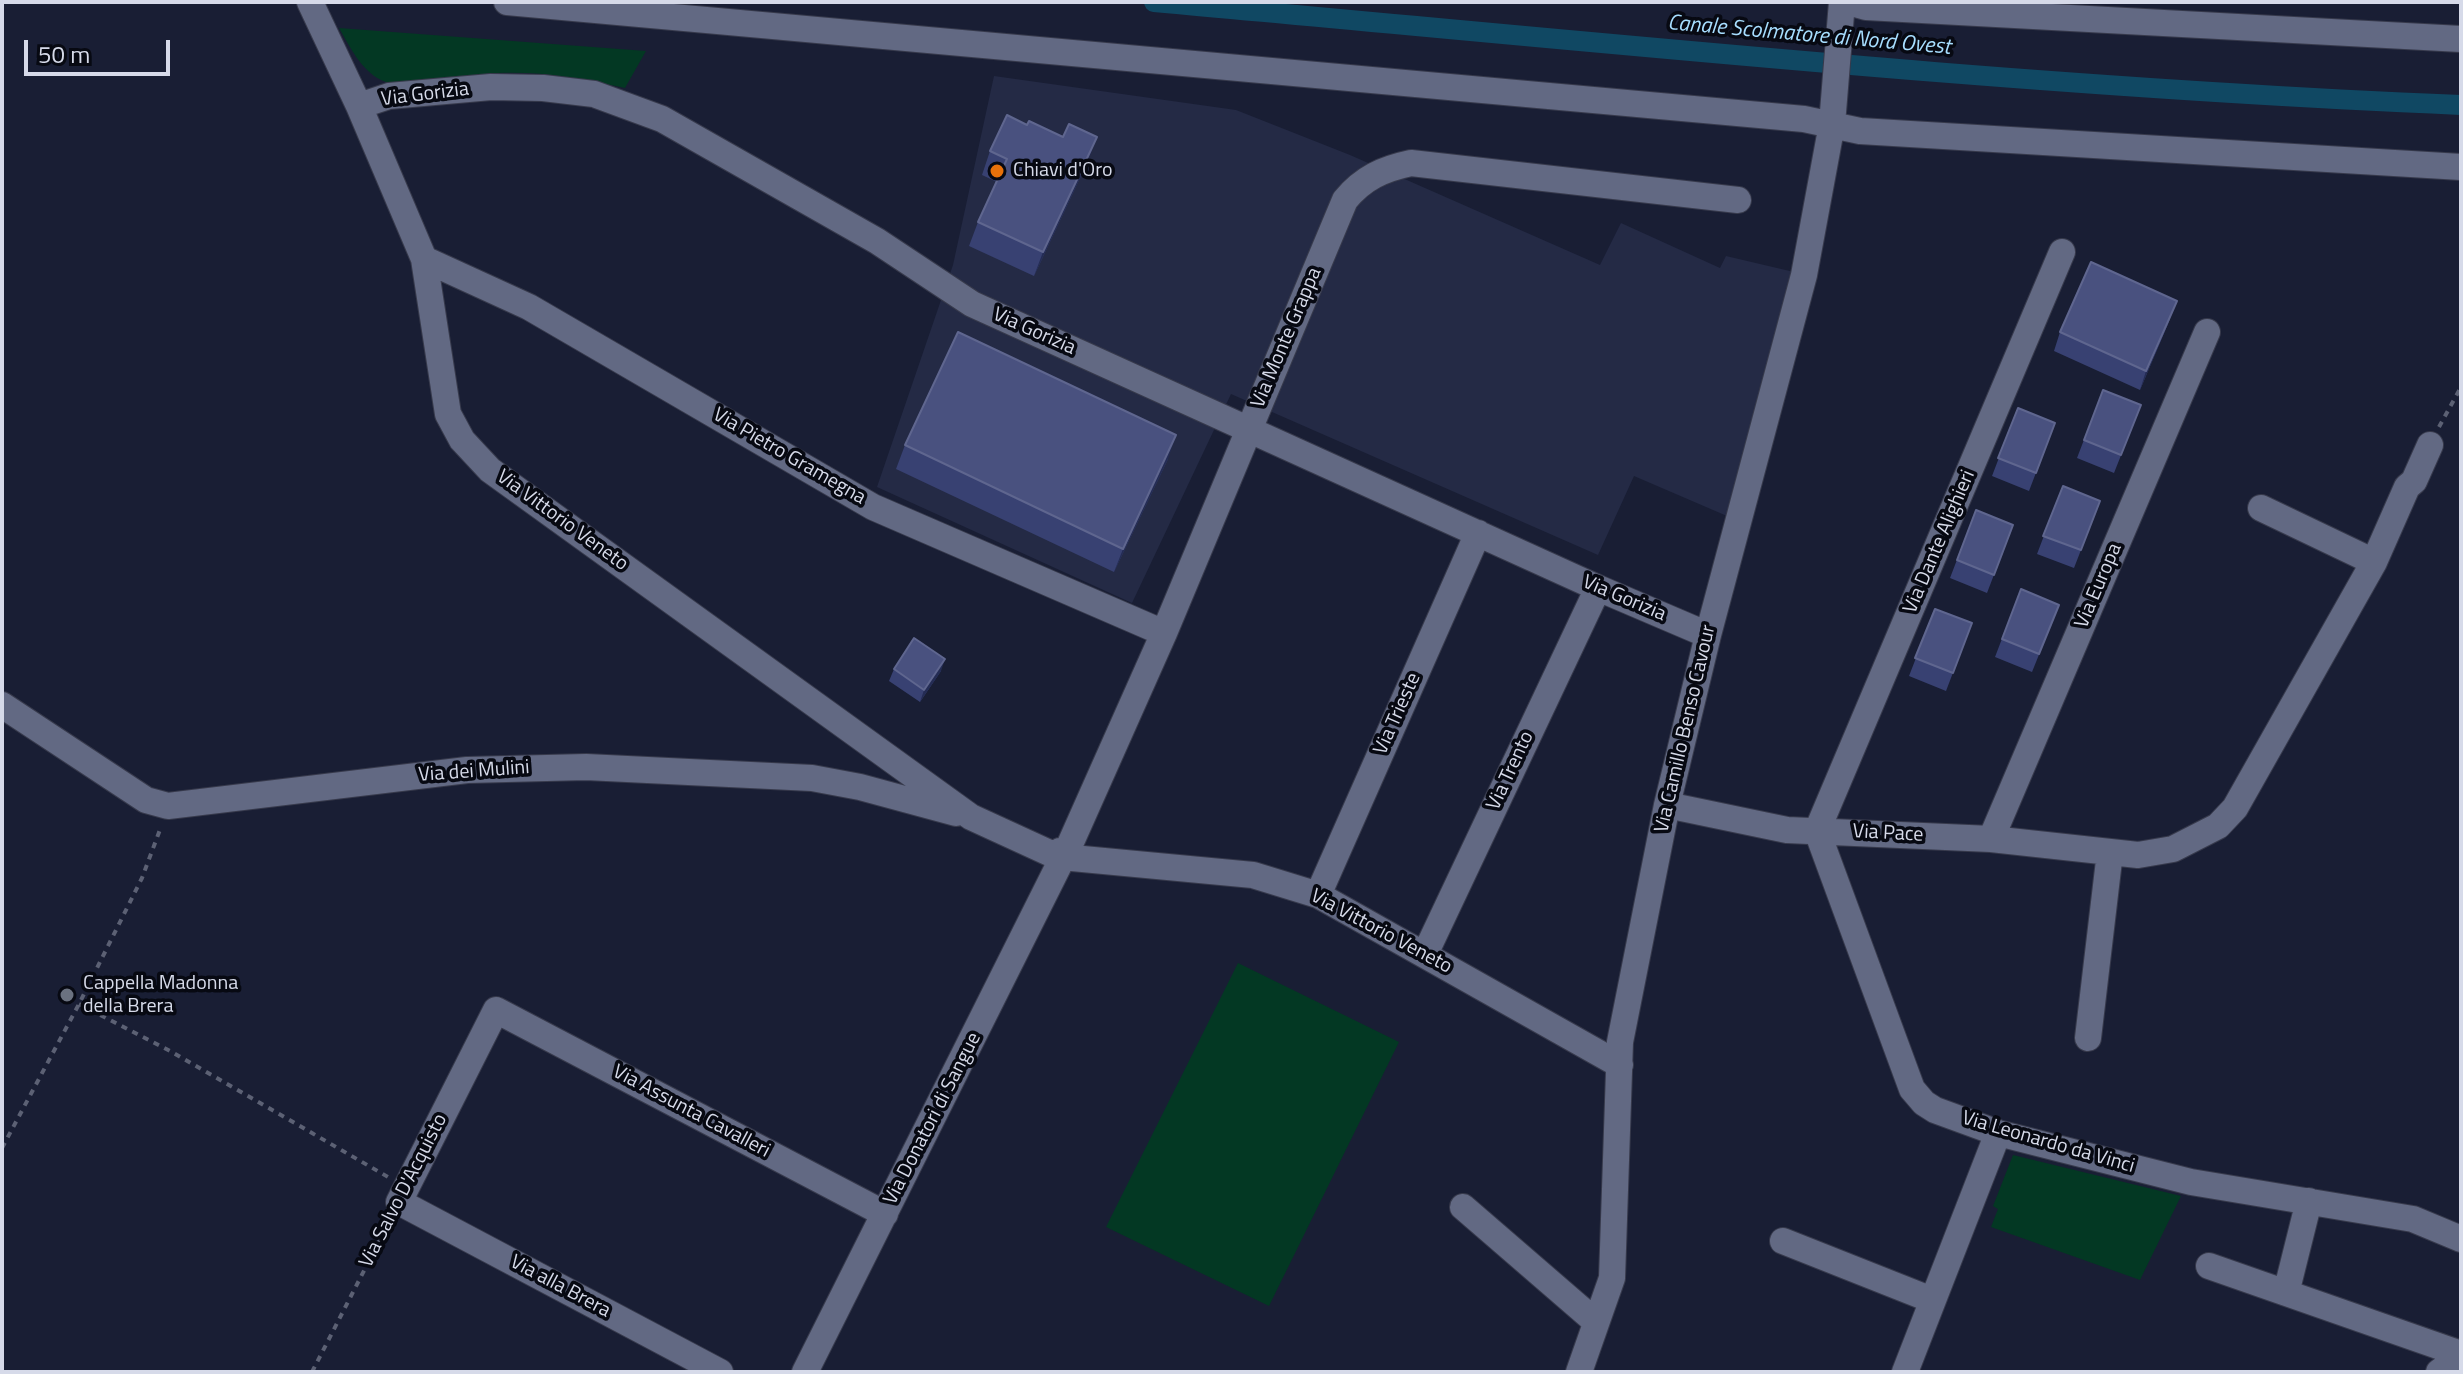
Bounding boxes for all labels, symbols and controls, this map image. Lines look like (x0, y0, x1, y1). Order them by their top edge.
water label: Canale Scolmatore di Nord Ovest (1666, 10, 1952, 62)
scale bar (28, 24, 174, 74)
text: 50 m (38, 36, 90, 72)
street label: Via Gorizia (380, 78, 470, 112)
place label: Chiavi d'Oro (1013, 159, 1113, 183)
marker: Chiavi d'Oro (988, 162, 1006, 180)
street label: Via Monte Grappa (1247, 264, 1327, 412)
street label: Via Gorizia (989, 303, 1079, 361)
street label: Via Pietro Gramegna (708, 403, 870, 511)
street label: Via Vittorio Veneto (492, 465, 632, 577)
street label: Via Dante Alighieri (1899, 467, 1981, 617)
street label: Via Europa (2070, 540, 2128, 632)
street label: Via Gorizia (1579, 571, 1669, 627)
street label: Via Camillo Benso Cavour (1650, 623, 1722, 835)
street label: Via Trieste (1369, 669, 1427, 759)
street label: Via Trento (1482, 728, 1540, 814)
street label: Via dei Mulini (418, 756, 530, 788)
street label: Via Pace (1852, 820, 1924, 848)
street label: Via Vittorio Veneto (1306, 885, 1456, 979)
place label: Cappella Madonna della Brera (83, 972, 238, 1019)
marker: Cappella Madonna della Brera (58, 986, 76, 1004)
street label: Via Donatori di Sangue (879, 1029, 987, 1209)
street label: Via Assunta Cavalleri (608, 1060, 774, 1164)
street label: Via Leonardo da Vinci (1959, 1107, 2137, 1179)
street label: Via Salvo D'Acquisto (355, 1110, 453, 1272)
street label: Via alla Brera (506, 1251, 614, 1323)

